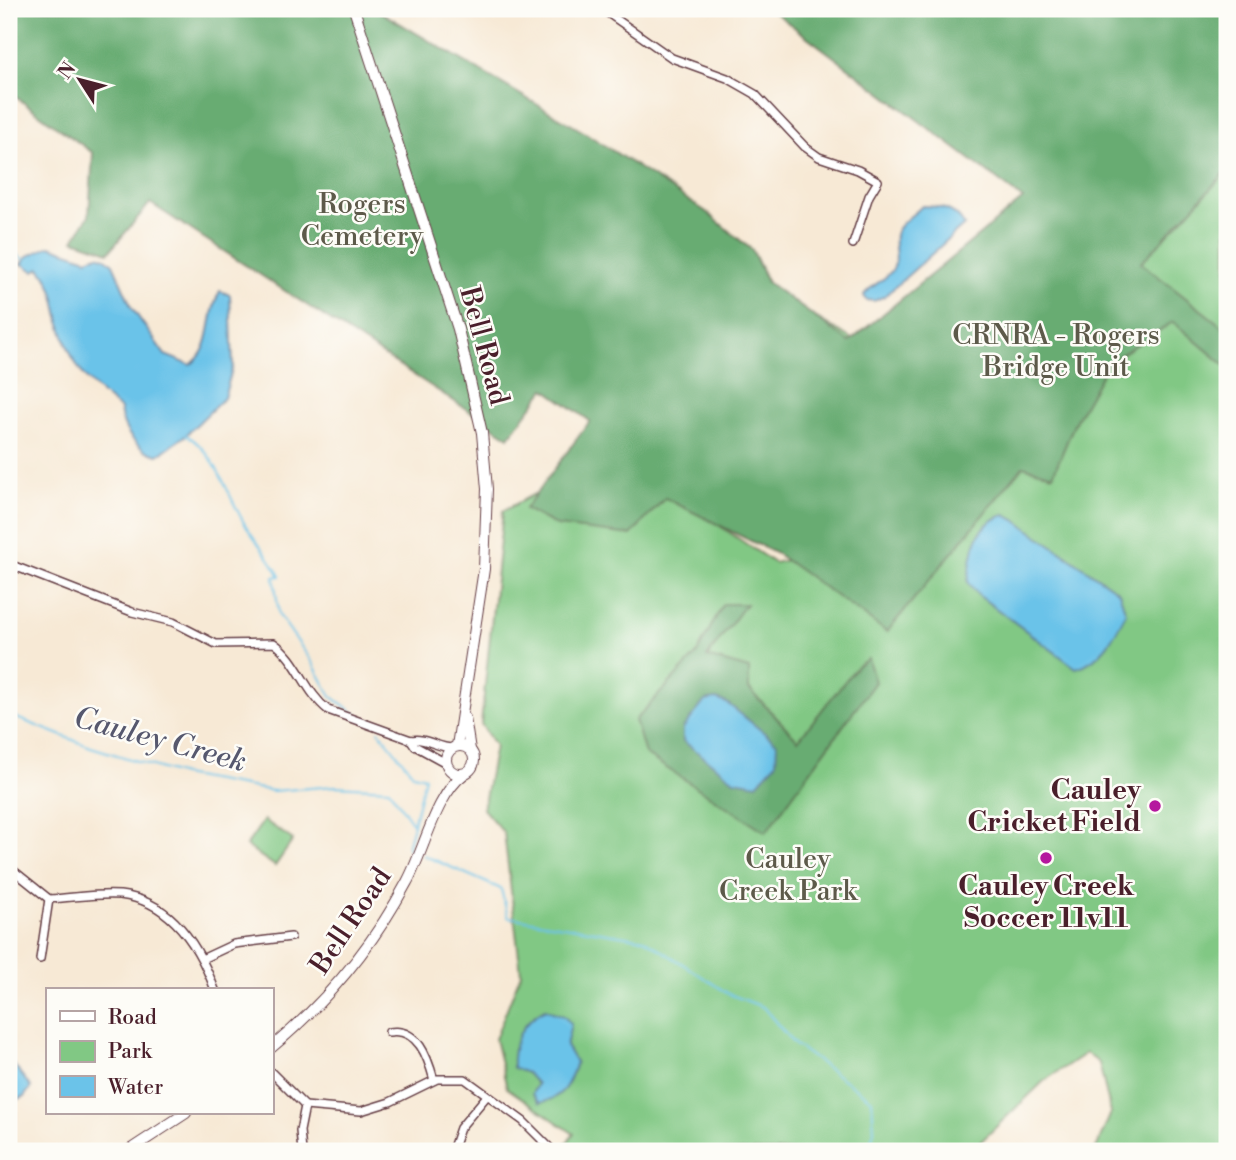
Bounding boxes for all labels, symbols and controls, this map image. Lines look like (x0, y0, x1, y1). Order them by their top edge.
north arrow (46, 46, 116, 116)
text: N (53, 57, 81, 84)
park label: Rogers Cemetery (301, 187, 424, 254)
street label: Bell Road (451, 282, 517, 409)
park label: CRNRA - Rogers Bridge Unit (952, 318, 1160, 385)
water label: Cauley Creek (70, 699, 250, 781)
place label: Cauley Cricket Field (967, 773, 1142, 840)
marker: Cauley Cricket Field (1147, 798, 1163, 814)
park label: Cauley Creek Park (719, 842, 858, 909)
marker: Cauley Creek Soccer 11v11 (1038, 850, 1054, 866)
street label: Bell Road (302, 861, 399, 982)
place label: Cauley Creek Soccer 11v11 (958, 869, 1135, 936)
legend (46, 988, 273, 1114)
text: Road (108, 1005, 157, 1031)
text: Park (108, 1039, 153, 1065)
text: Water (107, 1075, 163, 1101)

